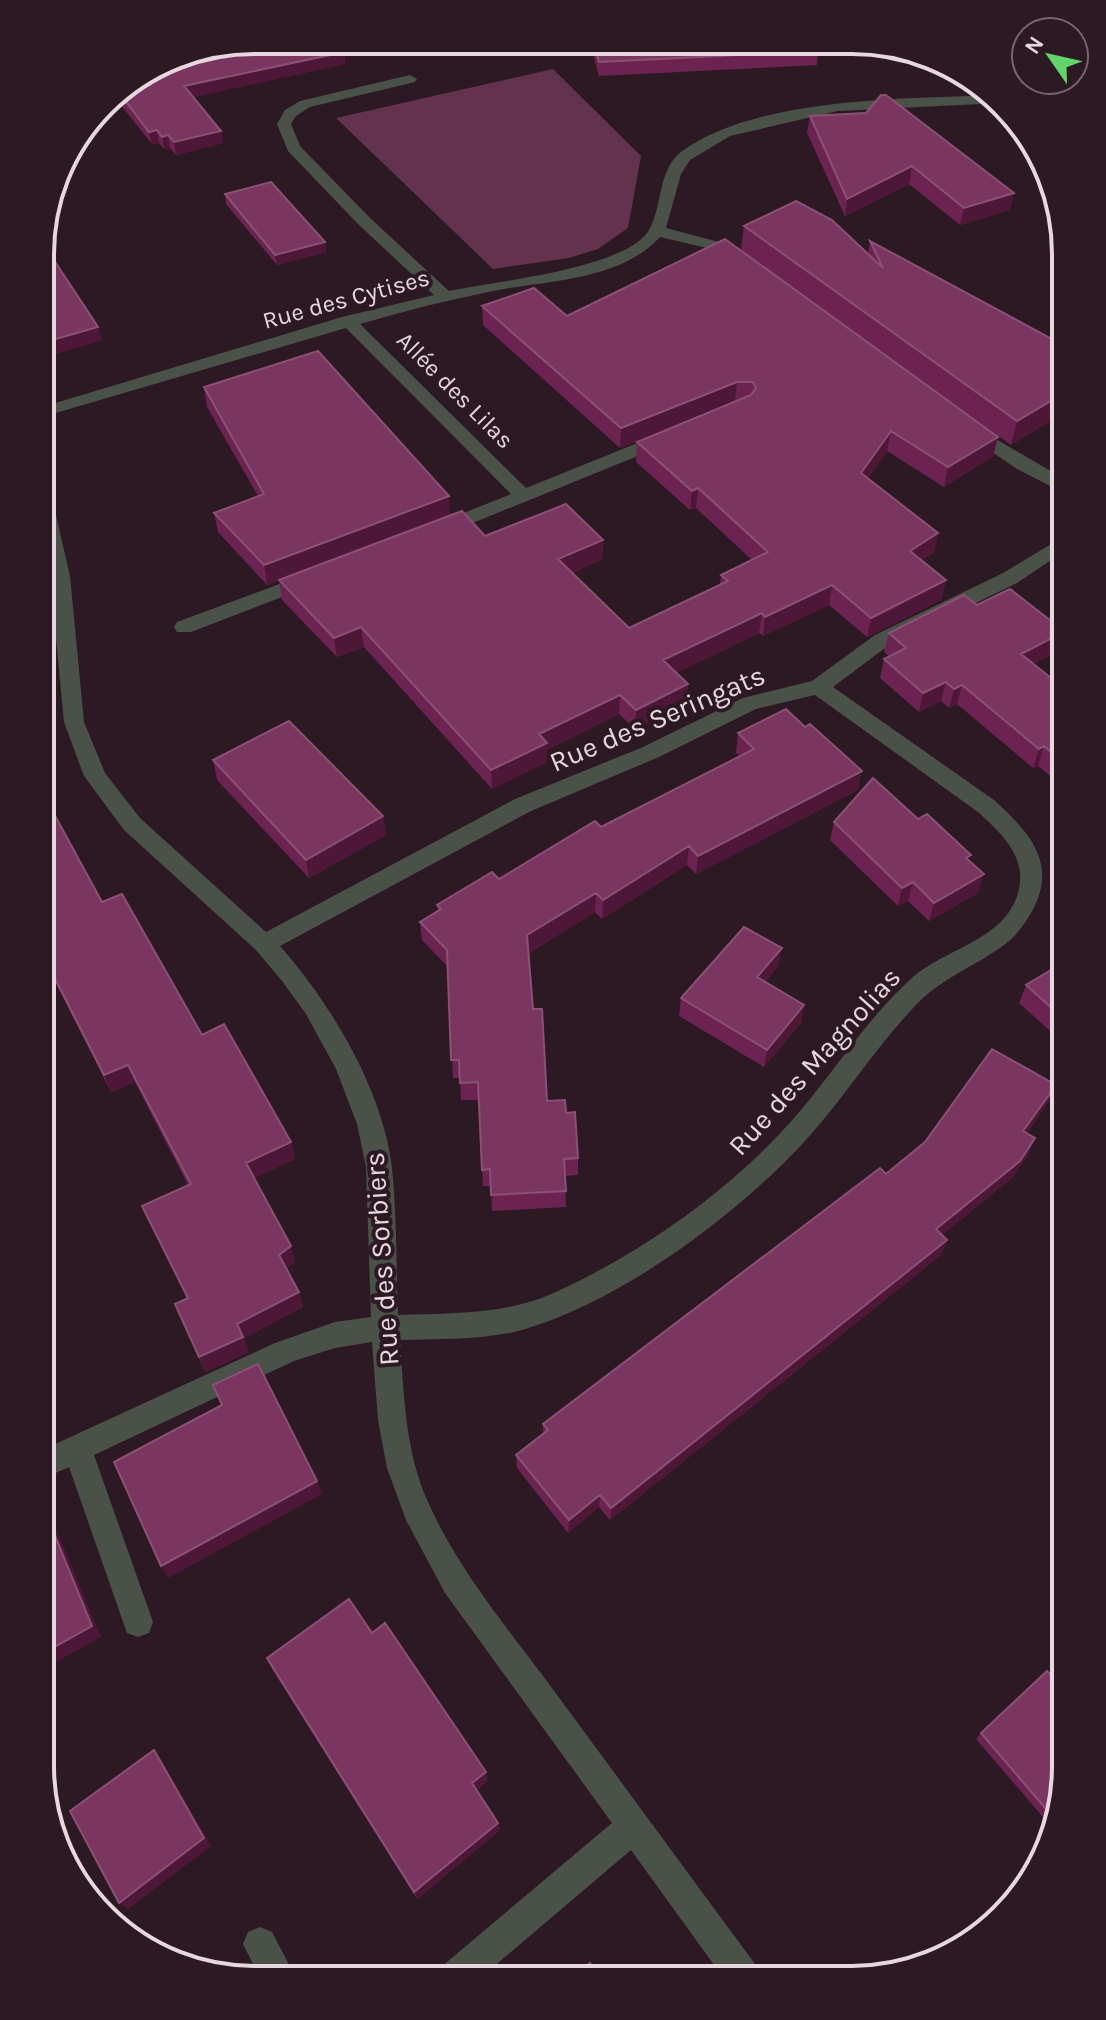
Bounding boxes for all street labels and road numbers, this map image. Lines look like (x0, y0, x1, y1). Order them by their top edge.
street label: Rue des Cytises (259, 263, 433, 335)
street label: Allée des Lilas (391, 326, 519, 454)
street label: Rue des Seringats (545, 658, 770, 779)
street label: Rue des Magnolias (722, 961, 907, 1162)
street label: Rue des Sorbiers (358, 1151, 405, 1367)

